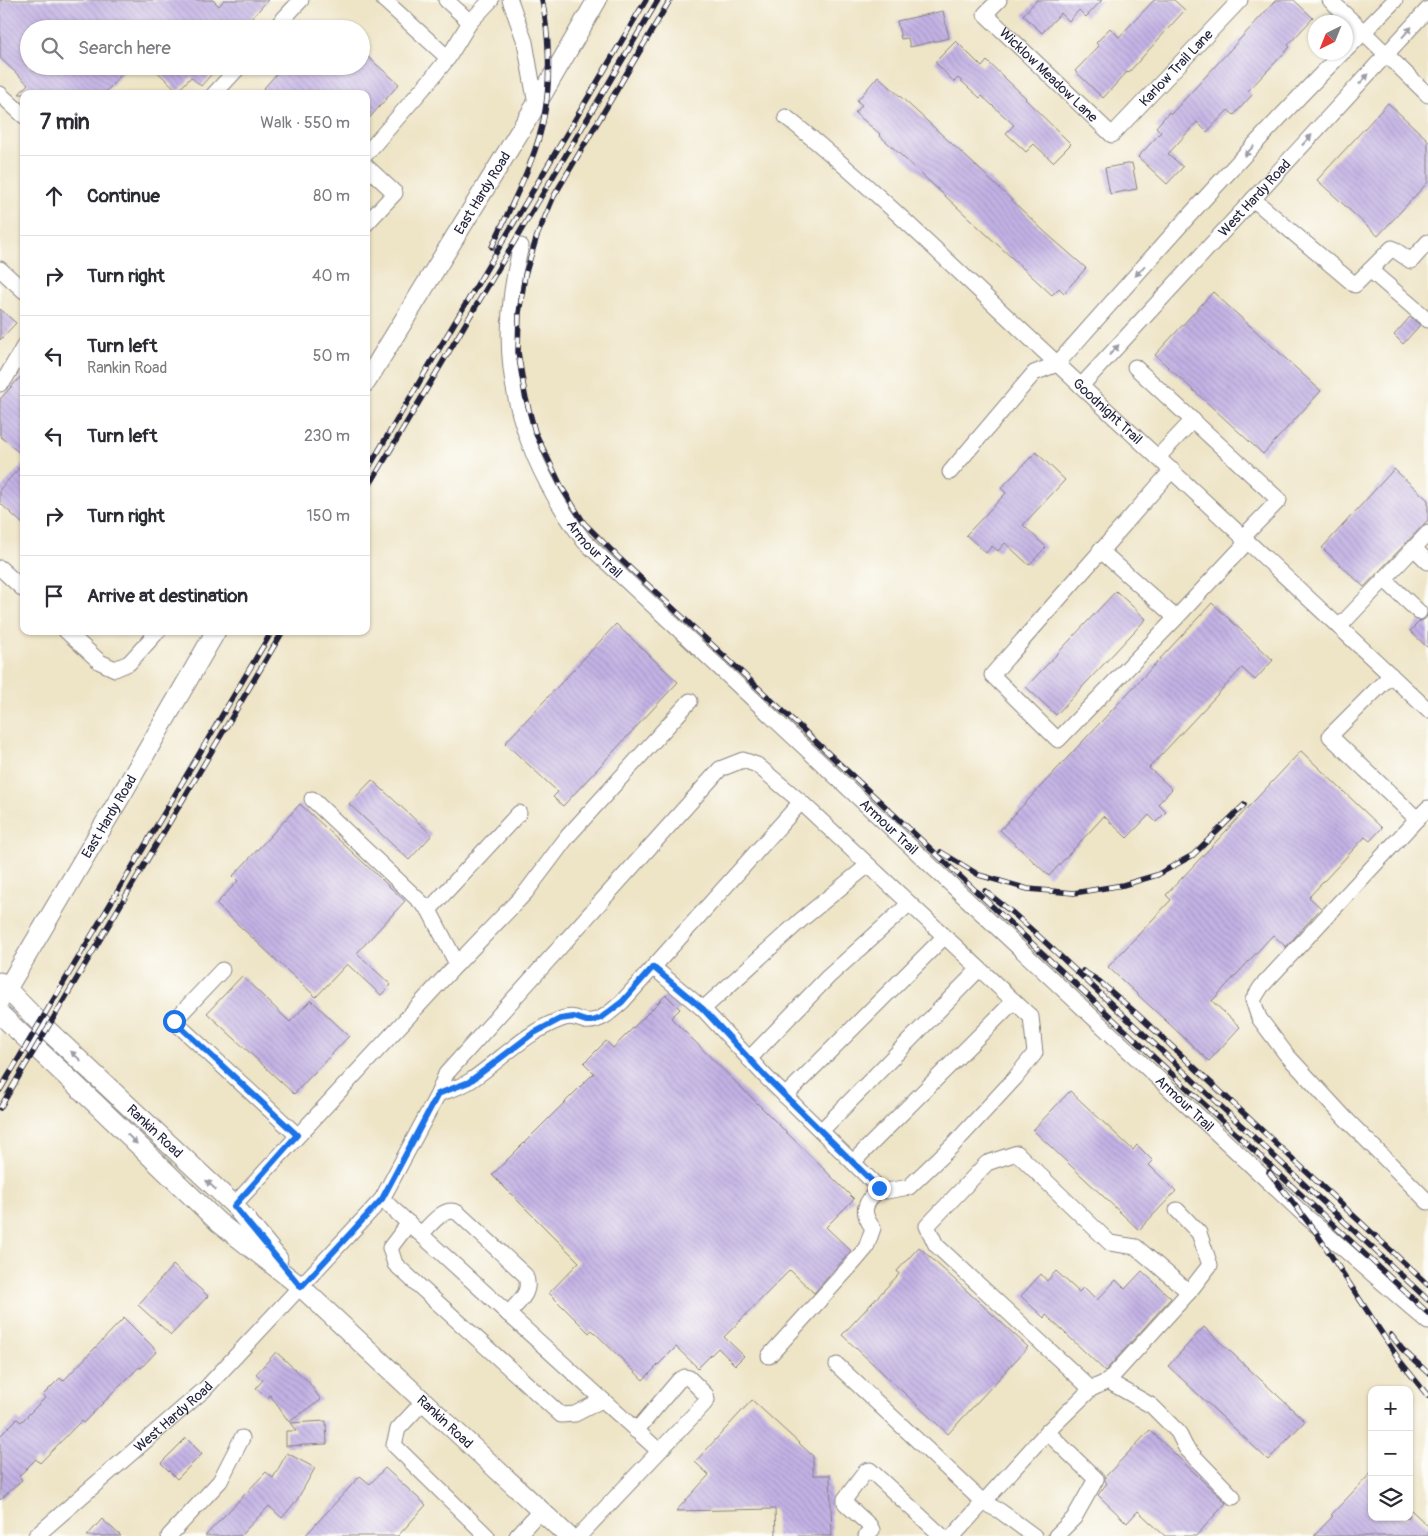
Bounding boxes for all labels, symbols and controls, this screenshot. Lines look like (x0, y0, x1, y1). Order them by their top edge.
north arrow (1308, 15, 1353, 60)
search box (20, 20, 370, 75)
street label: Wicklow Meadow Lane (996, 24, 1102, 126)
street label: Karlow Trail Lane (1135, 26, 1216, 110)
one-way arrow (1401, 26, 1413, 38)
icon: search (38, 34, 66, 62)
text: Search here (78, 36, 171, 60)
one-way arrow (1358, 73, 1370, 85)
text: 7 min (40, 109, 90, 136)
text: Walk · 550 m (260, 113, 350, 133)
one-way arrow (1301, 135, 1313, 147)
one-way arrow (1243, 144, 1255, 156)
street label: East Hardy Road (450, 148, 514, 237)
street label: West Hardy Road (1215, 155, 1294, 240)
icon: ahead (40, 182, 68, 210)
text: Continue (87, 184, 160, 208)
text: 80 m (313, 186, 350, 206)
icon: right (40, 262, 68, 290)
text: Turn right (87, 264, 165, 288)
one-way arrow (1134, 265, 1145, 278)
text: 40 m (312, 266, 350, 286)
text: Turn left (87, 334, 157, 358)
icon: left (40, 342, 68, 370)
one-way arrow (1108, 344, 1120, 356)
text: 50 m (313, 346, 350, 366)
text: Rankin Road (87, 358, 167, 378)
street label: Goodnight Trail (1070, 374, 1146, 448)
icon: left (40, 422, 68, 450)
text: Turn left (87, 424, 157, 448)
text: 230 m (304, 426, 350, 446)
icon: right (40, 502, 68, 530)
text: Turn right (87, 504, 165, 528)
text: 150 m (306, 506, 350, 526)
street label: Armour Trail (563, 517, 626, 581)
icon: arrive (40, 582, 68, 610)
text: Arrive at destination (87, 584, 248, 608)
street label: East Hardy Road (78, 772, 140, 861)
street label: Armour Trail (856, 795, 922, 858)
route start (163, 1010, 186, 1033)
one-way arrow (70, 1050, 82, 1062)
street label: Armour Trail (1152, 1072, 1218, 1135)
street label: Rankin Road (124, 1101, 187, 1161)
one-way arrow (126, 1133, 138, 1145)
route end (868, 1177, 891, 1200)
one-way arrow (206, 1179, 218, 1191)
street label: West Hardy Road (130, 1378, 216, 1455)
map controls (1368, 1386, 1413, 1521)
button: + (1368, 1386, 1413, 1431)
street label: Rankin Road (414, 1391, 477, 1452)
button: − (1368, 1431, 1413, 1476)
button: layers (1368, 1476, 1413, 1521)

